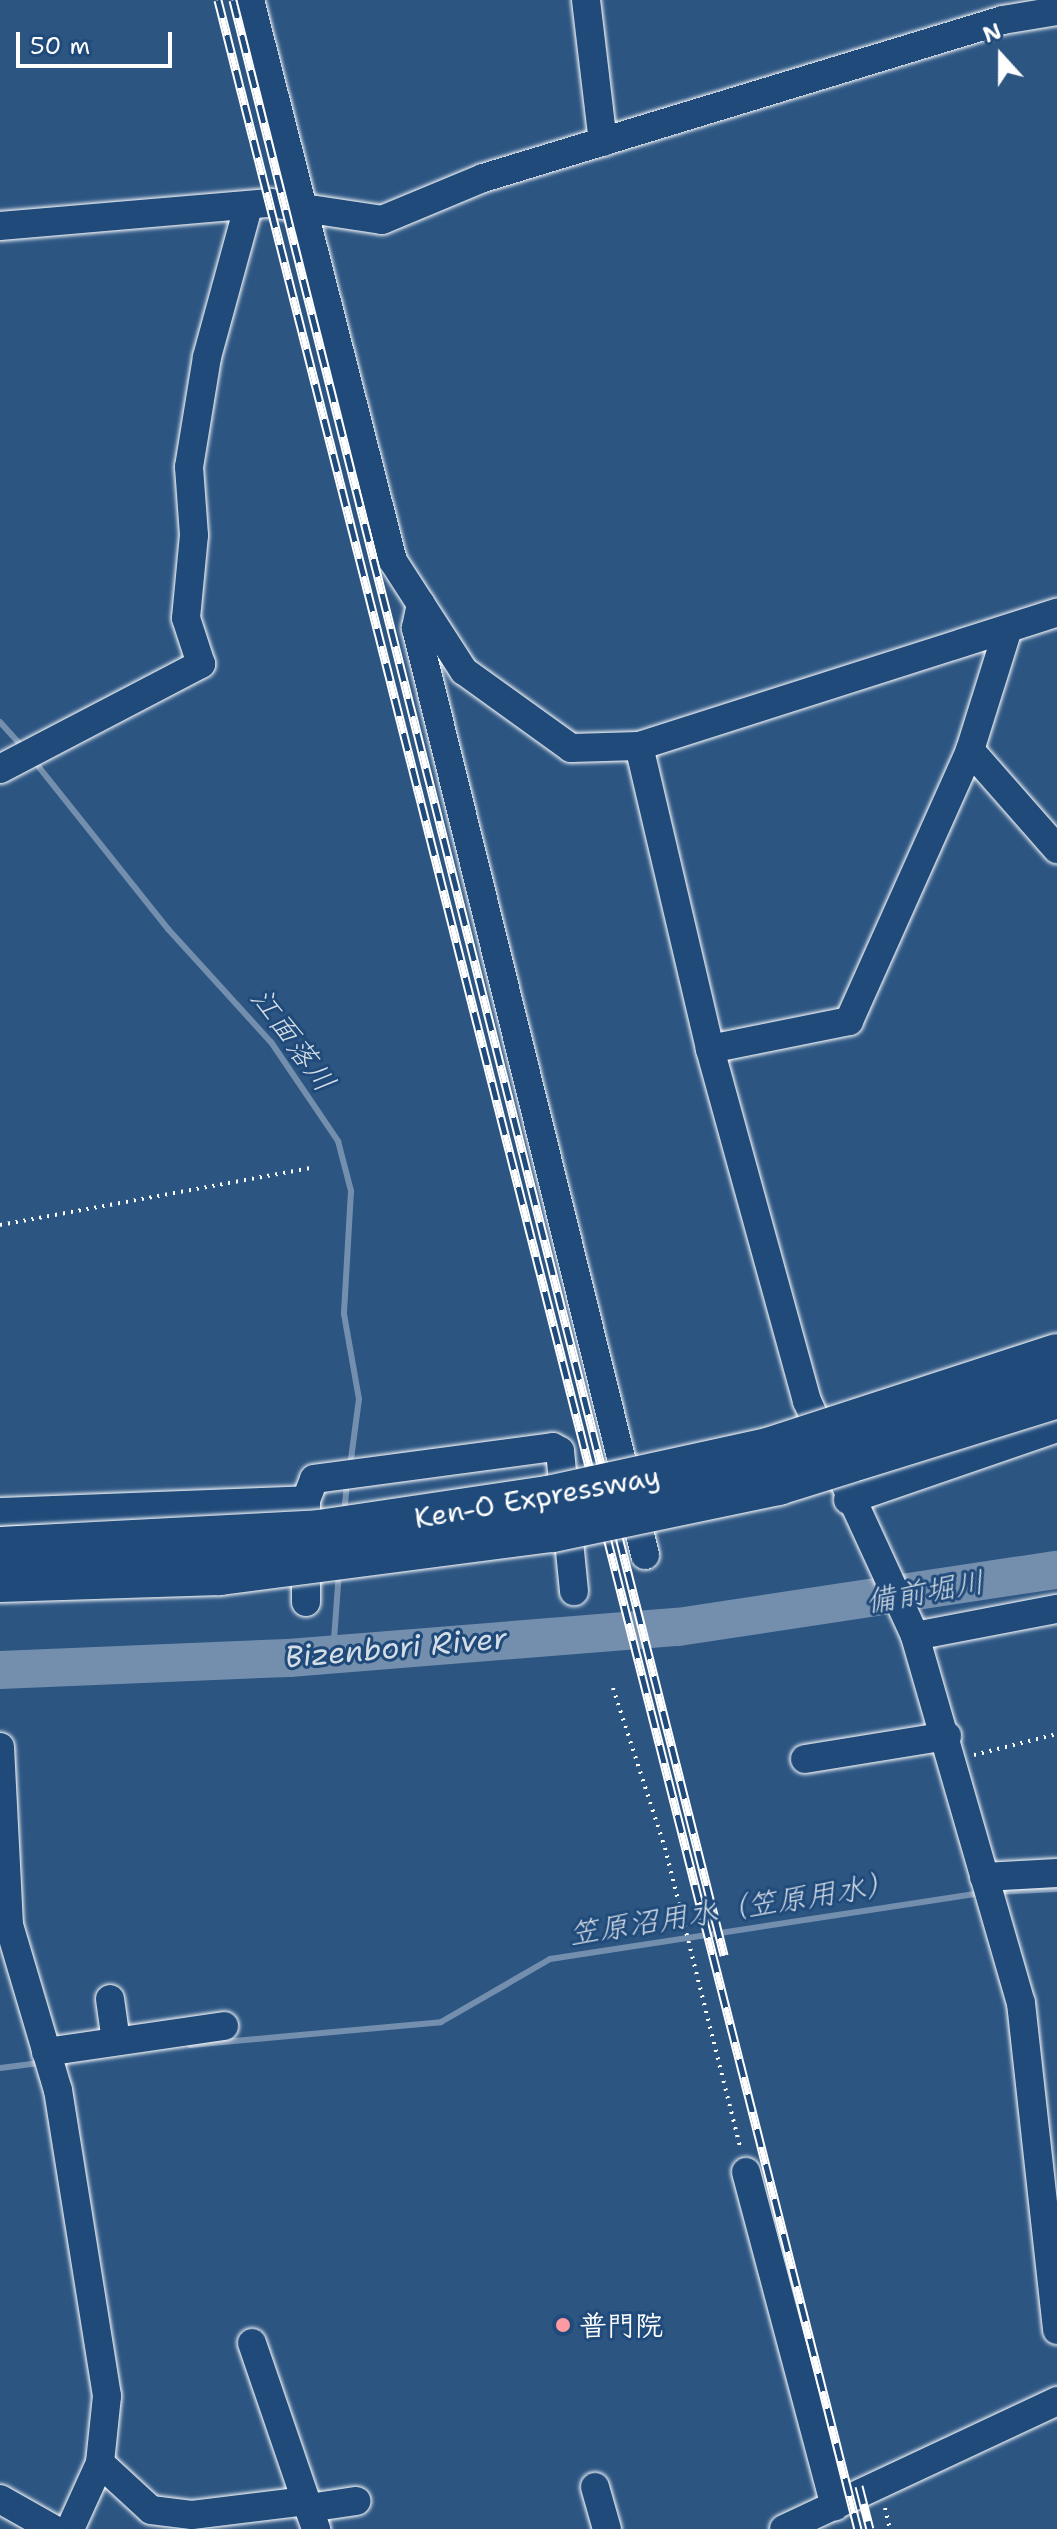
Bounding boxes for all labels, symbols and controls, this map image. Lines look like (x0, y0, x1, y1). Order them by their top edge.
scale bar (20, 16, 176, 66)
north arrow (961, 16, 1041, 96)
text: N (979, 16, 1006, 50)
text: 50 m (30, 30, 90, 62)
water label: 江面落川 (243, 981, 343, 1099)
street label: Ken-O Expressway (412, 1459, 662, 1535)
water label: 備前堀川 (863, 1564, 987, 1620)
water label: Bizenbori River (283, 1620, 509, 1676)
water label: 笠原沼用水（笠原用水） (566, 1865, 898, 1953)
place label: 普門院 (579, 2308, 663, 2342)
marker: 普門院 (554, 2316, 572, 2334)

